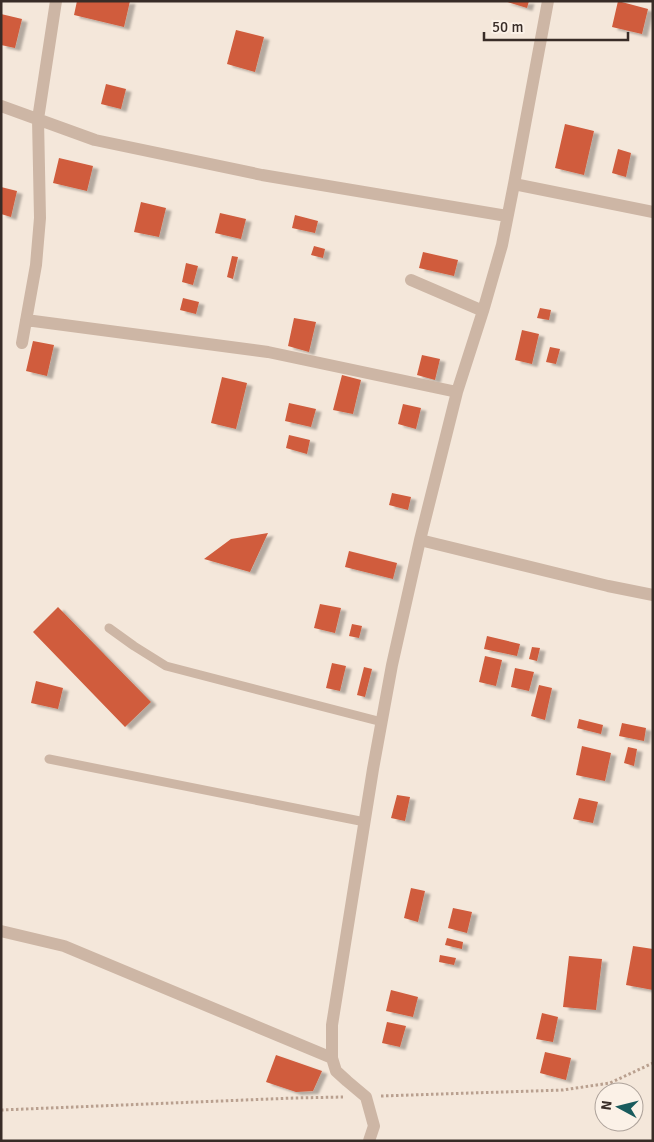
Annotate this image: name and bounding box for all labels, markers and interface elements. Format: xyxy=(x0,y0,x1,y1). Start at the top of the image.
scale bar xyxy=(484,10,628,42)
text: 50 m xyxy=(492,18,523,36)
north arrow xyxy=(594,1082,644,1132)
text: N xyxy=(598,1100,616,1111)

